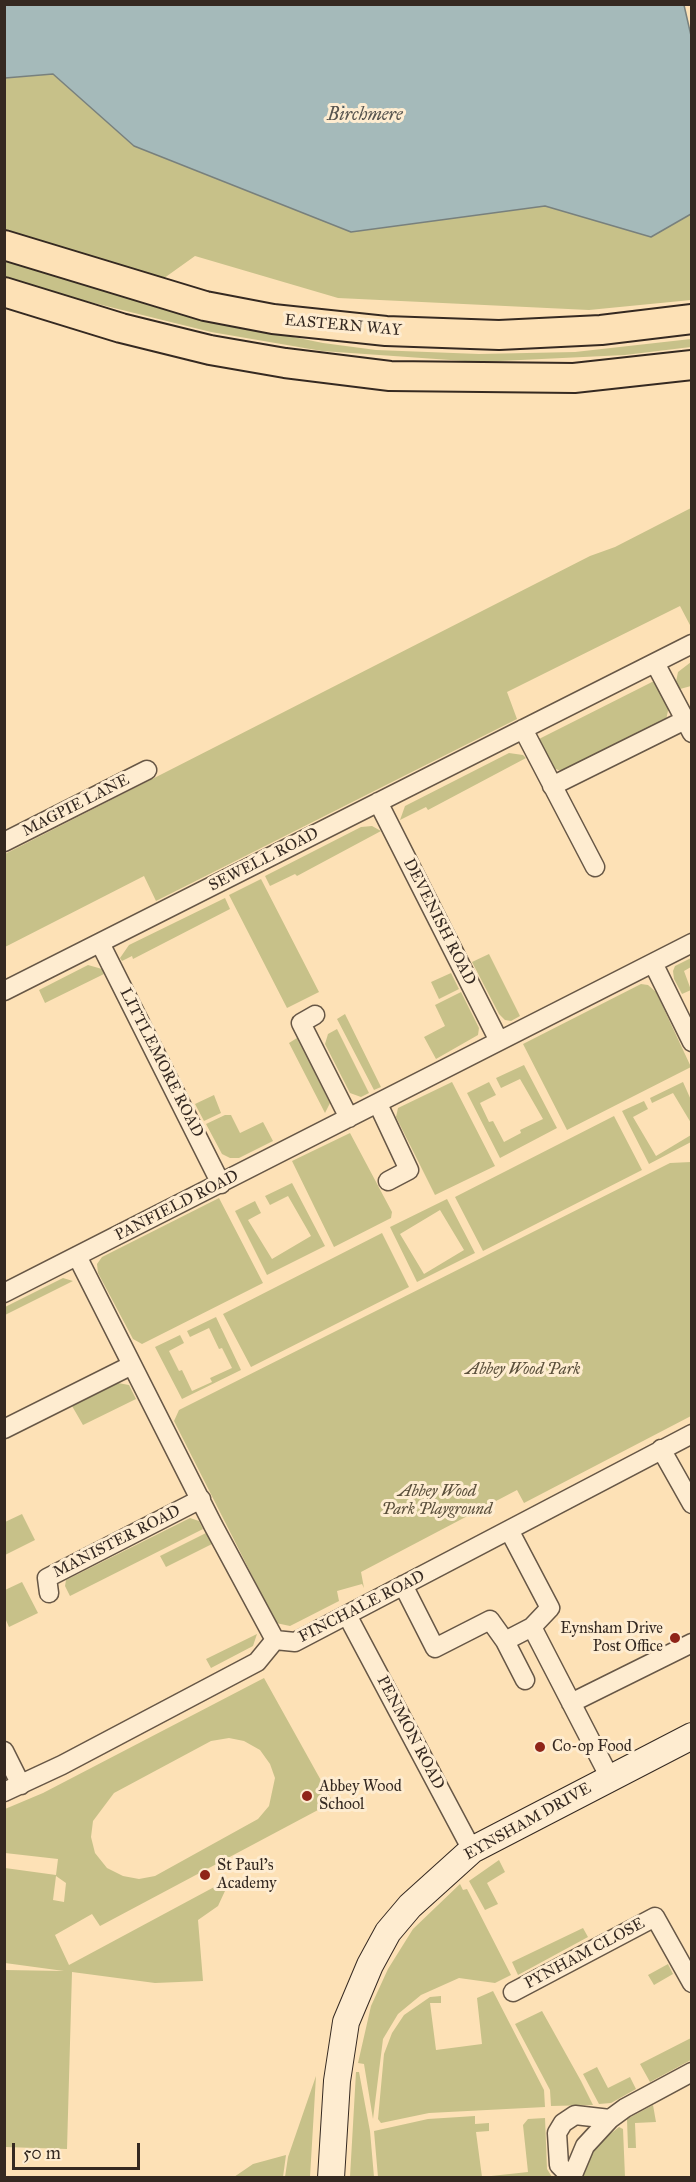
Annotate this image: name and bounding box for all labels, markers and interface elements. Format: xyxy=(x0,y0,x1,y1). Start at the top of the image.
water label: Birchmere xyxy=(327,105,403,127)
street label: EASTERN WAY xyxy=(284,311,402,341)
street label: MAGPIE LANE xyxy=(19,771,133,841)
street label: SEWELL ROAD xyxy=(206,824,322,896)
street label: DEVENISH ROAD xyxy=(399,855,479,989)
street label: LITTLEMORE ROAD xyxy=(115,985,207,1141)
street label: PANFIELD ROAD xyxy=(112,1167,242,1245)
park label: Abbey Wood Park xyxy=(466,1360,580,1380)
park label: Abbey Wood Park Playground xyxy=(382,1482,492,1520)
street label: MANISTER ROAD xyxy=(50,1502,184,1582)
street label: FINCHALE ROAD xyxy=(296,1567,428,1647)
place label: Eynsham Drive Post Office xyxy=(560,1619,663,1657)
marker: Eynsham Drive Post Office xyxy=(668,1631,682,1645)
street label: PENMON ROAD xyxy=(372,1673,448,1793)
place label: Co-op Food xyxy=(552,1737,632,1757)
marker: Co-op Food xyxy=(533,1740,547,1754)
place label: Abbey Wood School xyxy=(319,1777,402,1815)
street label: EYNSHAM DRIVE xyxy=(461,1779,595,1865)
marker: Abbey Wood School xyxy=(300,1789,314,1803)
place label: St Paul's Academy xyxy=(217,1856,277,1894)
marker: St Paul's Academy xyxy=(198,1868,212,1882)
street label: PYNHAM CLOSE xyxy=(522,1914,648,1994)
scale bar xyxy=(15,2131,142,2169)
text: 50 m xyxy=(23,2142,61,2164)

